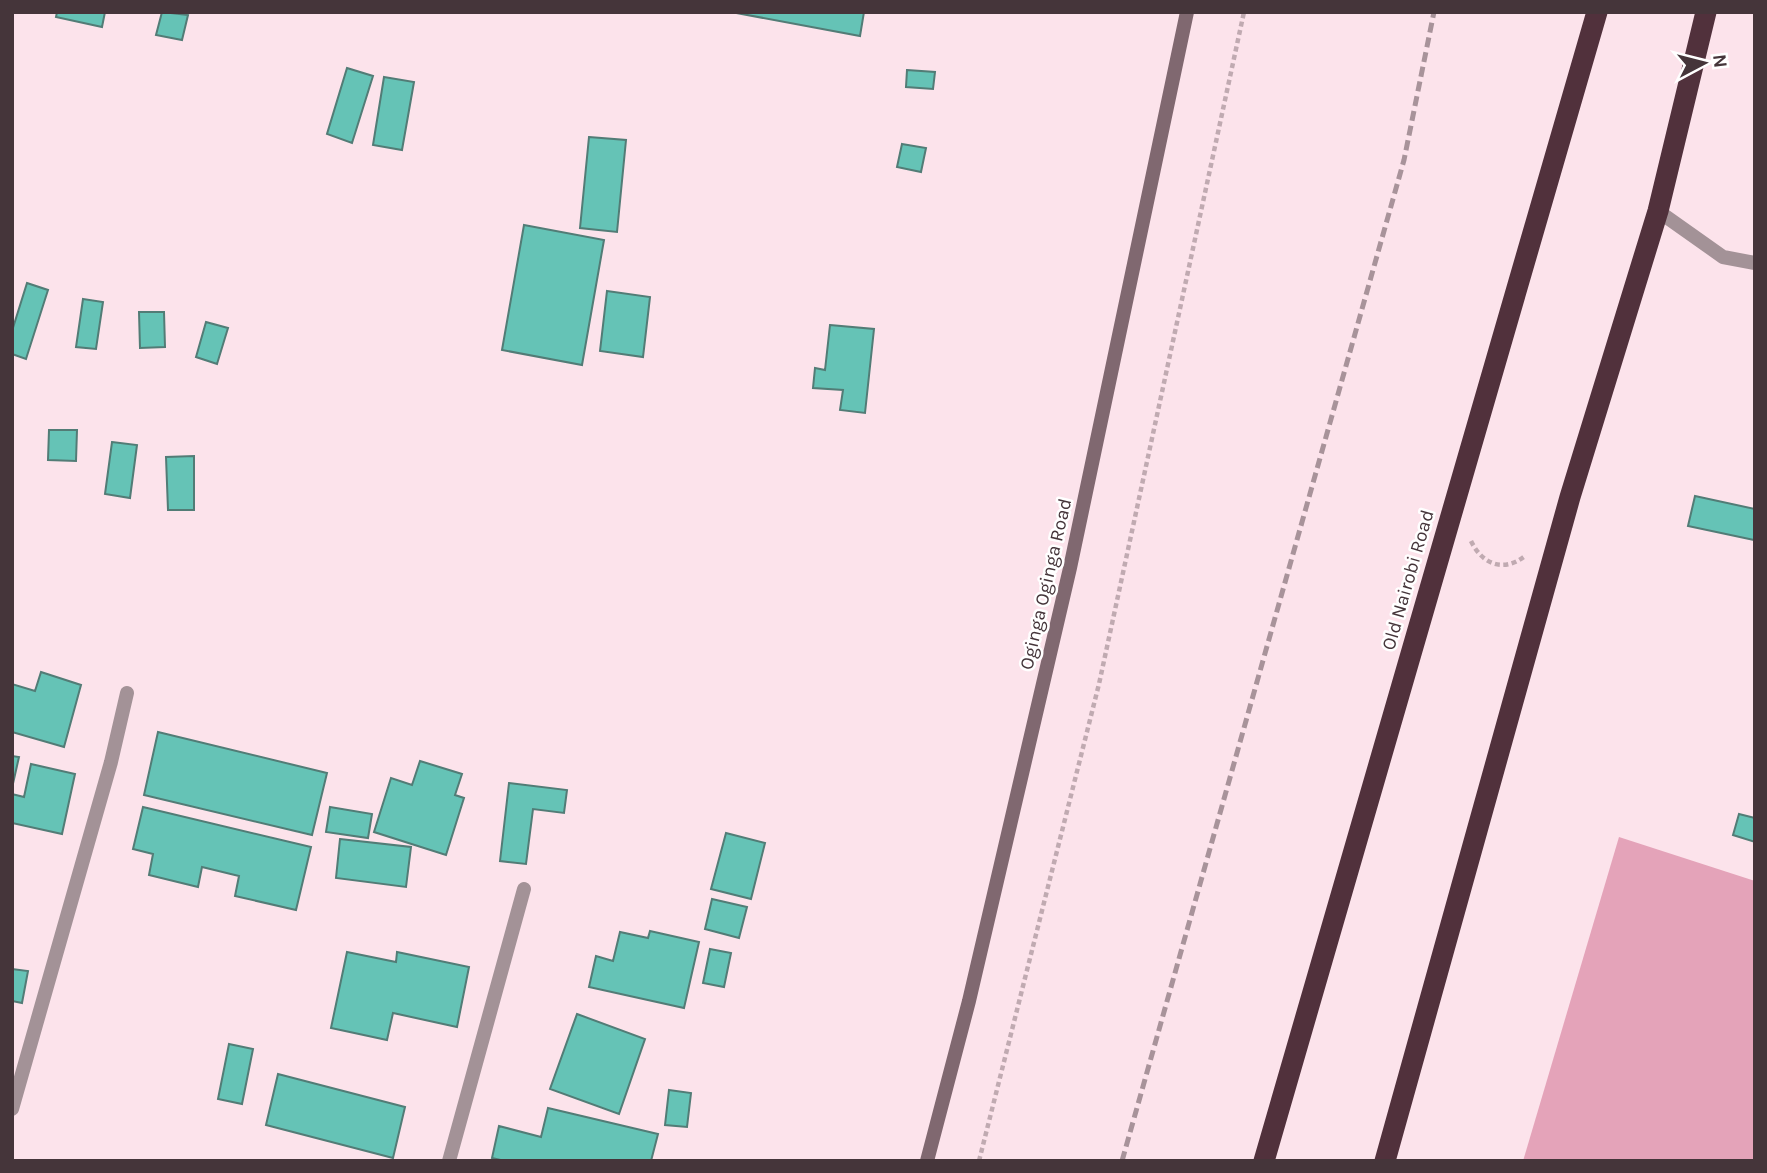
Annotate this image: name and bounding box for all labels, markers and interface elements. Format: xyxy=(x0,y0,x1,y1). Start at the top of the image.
north arrow xyxy=(1669,28,1739,98)
text: N xyxy=(1708,53,1732,69)
street label: Oginga Oginga Road xyxy=(1016,496,1076,672)
street label: Old Nairobi Road xyxy=(1377,507,1439,653)

